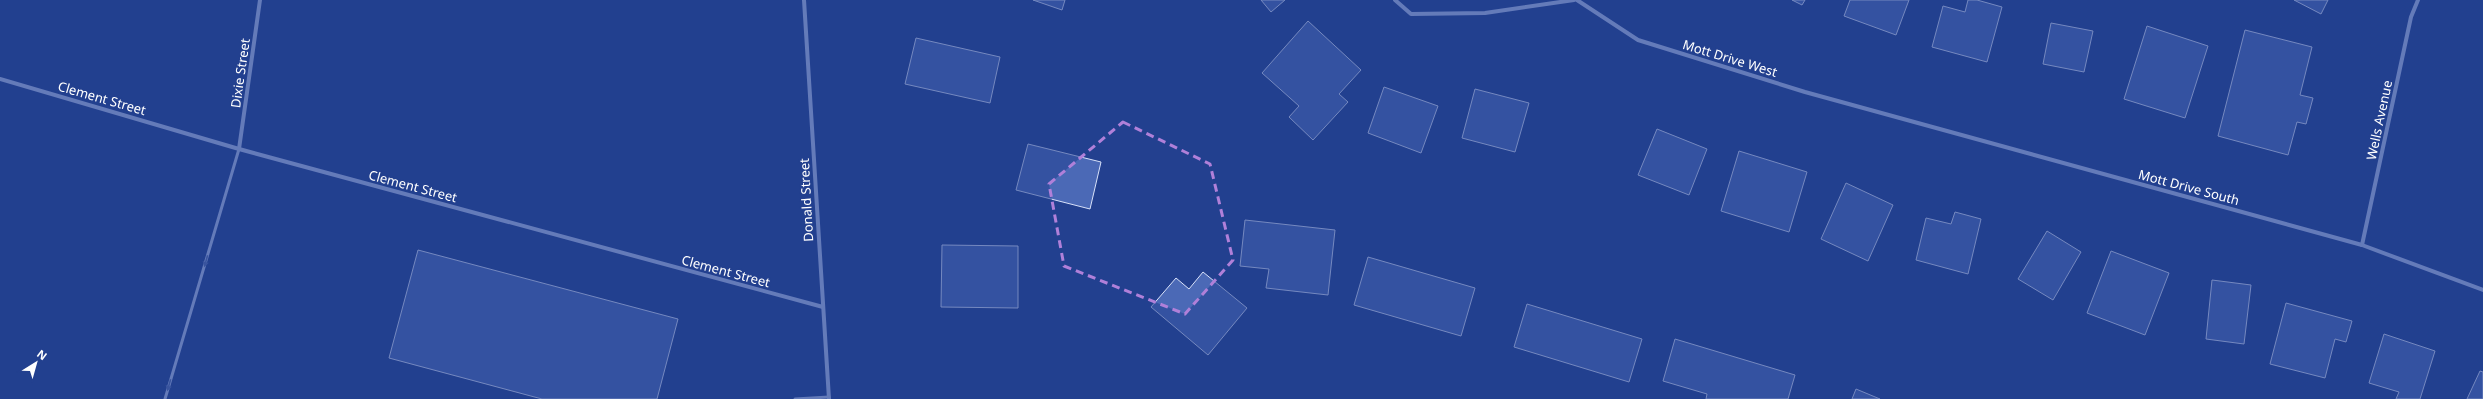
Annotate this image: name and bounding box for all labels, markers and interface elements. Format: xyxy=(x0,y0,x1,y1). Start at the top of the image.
street label: Mott Drive West xyxy=(1680,35,1780,81)
street label: Dixie Street xyxy=(226,37,254,109)
street label: Clement Street xyxy=(56,77,148,119)
street label: Wells Avenue xyxy=(2362,78,2396,162)
street label: Donald Street xyxy=(795,157,817,242)
street label: Mott Drive South xyxy=(2137,165,2241,209)
street label: Clement Street xyxy=(367,166,459,207)
street label: Clement Street xyxy=(680,251,772,292)
one-way arrow xyxy=(203,255,209,267)
north arrow xyxy=(16,343,56,383)
text: N xyxy=(34,346,50,363)
one-way arrow xyxy=(166,380,172,392)

